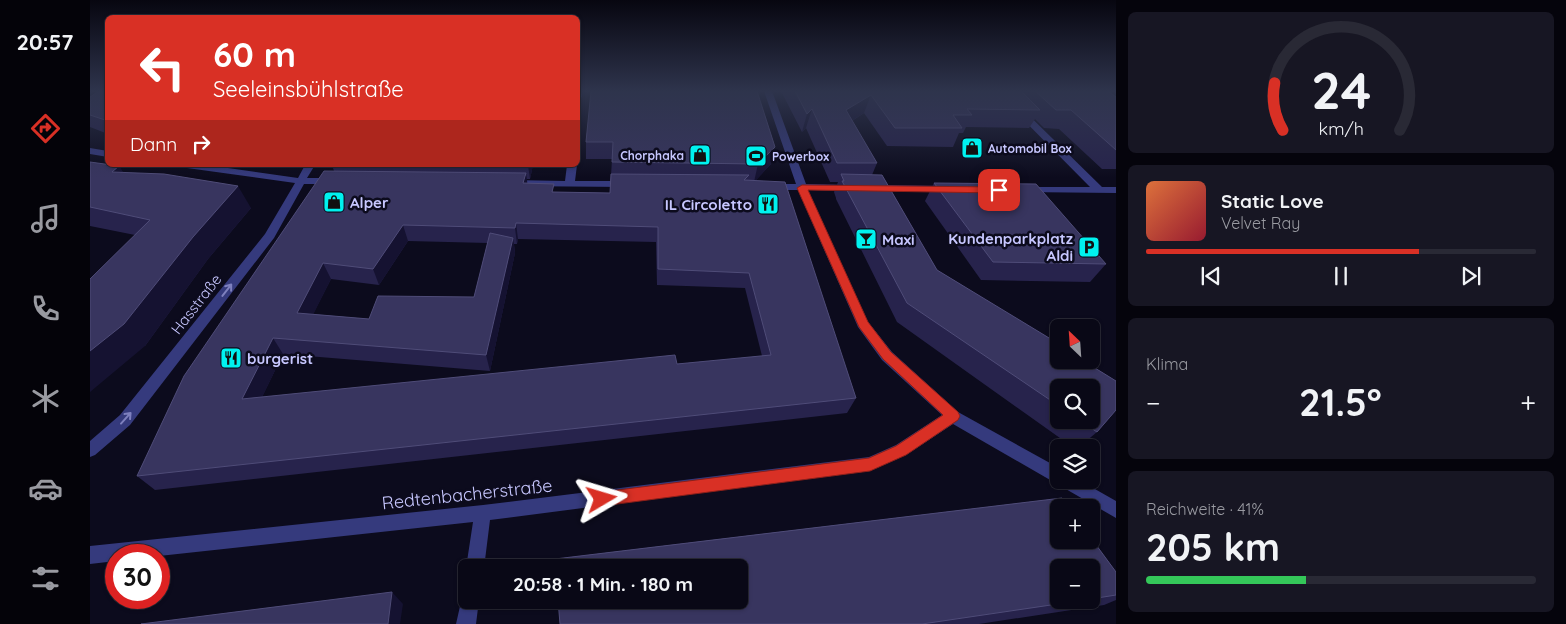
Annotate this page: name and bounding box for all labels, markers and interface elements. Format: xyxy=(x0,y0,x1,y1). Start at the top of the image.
text: 20:57 xyxy=(17,28,73,56)
text: 60 m xyxy=(213,32,296,76)
icon: left xyxy=(130,35,195,100)
text: 24 xyxy=(1311,57,1371,122)
text: Seeleinsbühlstraße xyxy=(213,75,404,103)
icon: directions xyxy=(28,111,63,146)
text: km/h xyxy=(1318,117,1364,139)
icon: right xyxy=(187,130,215,158)
text: Dann xyxy=(130,132,177,156)
shop icon: Automobil Box xyxy=(960,136,984,160)
place label: Automobil Box xyxy=(988,141,1072,156)
shop icon: Chorphaka xyxy=(688,143,712,167)
sports icon: Powerbox xyxy=(744,144,768,168)
place label: Chorphaka xyxy=(620,148,684,163)
place label: Powerbox xyxy=(772,149,829,164)
pin xyxy=(978,169,1020,211)
icon: arrive xyxy=(985,176,1013,204)
text: Static Love xyxy=(1221,189,1324,213)
shop icon: Alper xyxy=(322,190,346,214)
restaurant icon: IL Circoletto xyxy=(756,192,780,216)
place label: Alper xyxy=(350,193,389,212)
place label: IL Circoletto xyxy=(665,195,752,214)
icon: music xyxy=(28,201,63,236)
text: Velvet Ray xyxy=(1221,213,1300,233)
bar icon: Maxi xyxy=(854,227,878,251)
place label: Kundenparkplatz Aldi xyxy=(948,229,1073,265)
place label: Maxi xyxy=(882,230,915,249)
parking icon: Kundenparkplatz Aldi xyxy=(1077,235,1101,259)
icon: previous xyxy=(1197,262,1225,290)
icon: pause xyxy=(1327,262,1355,290)
icon: next xyxy=(1457,262,1485,290)
street label: Hasstraße xyxy=(167,270,225,338)
one-way arrow xyxy=(222,284,233,297)
icon: phone xyxy=(28,291,63,326)
north arrow xyxy=(1050,319,1100,369)
map controls xyxy=(1050,319,1100,609)
restaurant icon: burgerist xyxy=(219,346,243,370)
place label: burgerist xyxy=(247,349,313,368)
text: Klima xyxy=(1146,354,1188,374)
text: 21.5° xyxy=(1299,378,1382,426)
button: search xyxy=(1050,379,1100,429)
icon: climate xyxy=(28,381,63,416)
text: − xyxy=(1146,385,1161,420)
text: + xyxy=(1520,385,1536,420)
one-way arrow xyxy=(120,411,132,424)
button: layers xyxy=(1050,439,1100,489)
icon: car xyxy=(28,471,63,506)
position arrow xyxy=(575,472,627,524)
street label: Redtenbacherstraße xyxy=(381,474,553,514)
button: + xyxy=(1050,499,1100,549)
text: Reichweite · 41% xyxy=(1146,499,1264,519)
text: 205 km xyxy=(1146,523,1280,571)
speed limit sign: 30 xyxy=(105,544,170,609)
button: − xyxy=(1050,559,1100,609)
icon: filters xyxy=(28,561,63,596)
text: 20:58 · 1 Min. · 180 m xyxy=(513,572,693,596)

